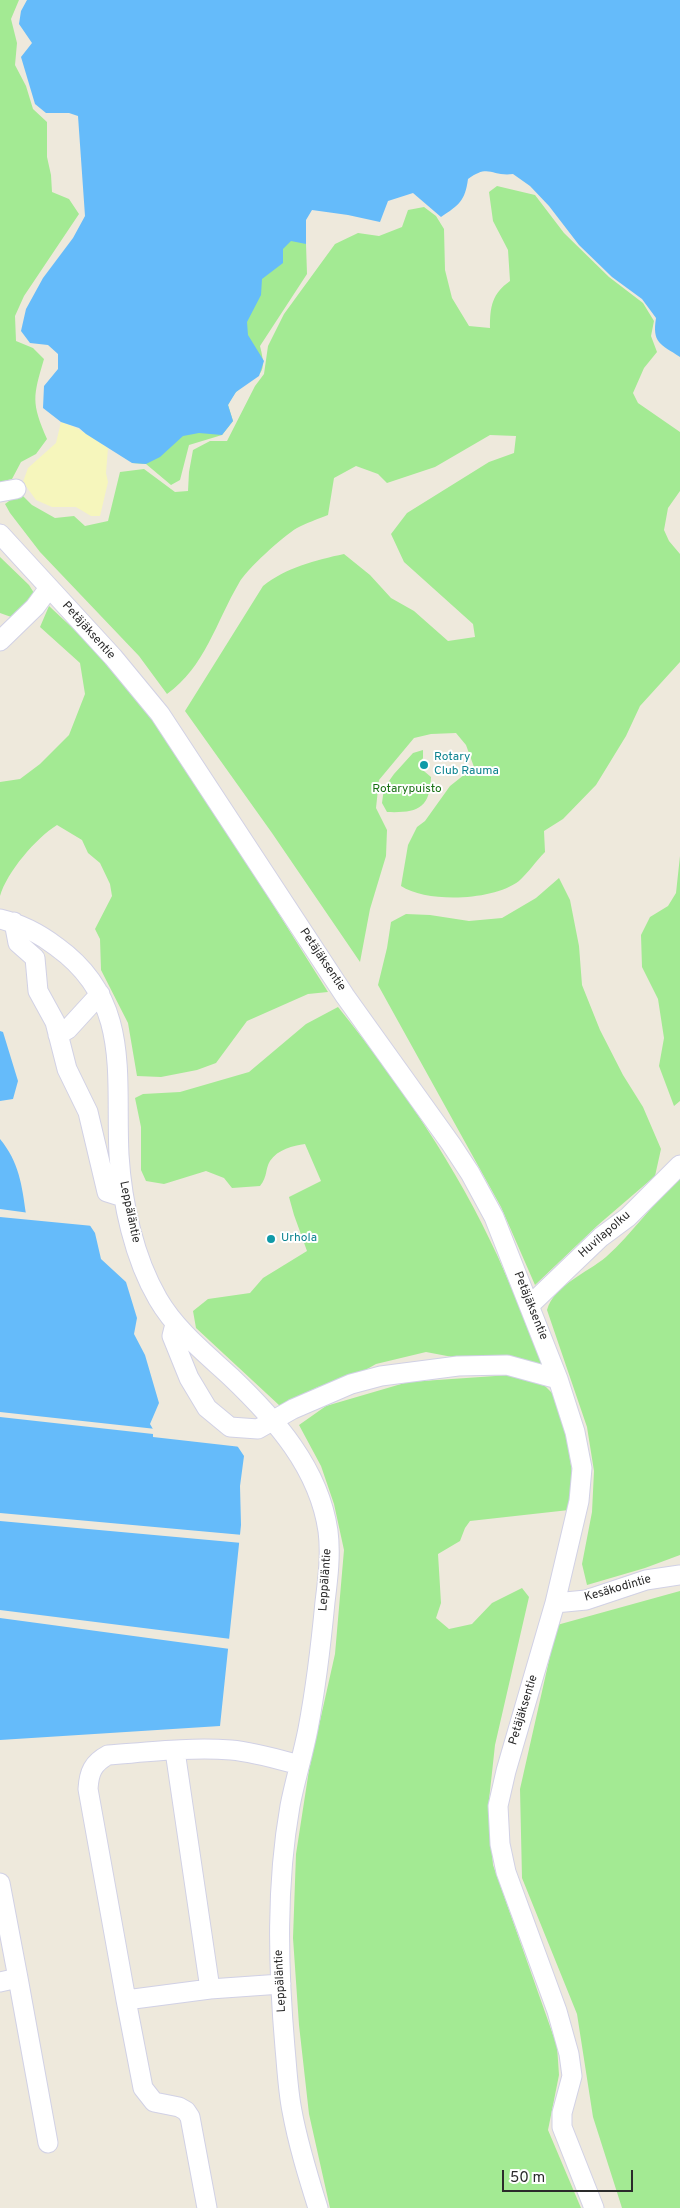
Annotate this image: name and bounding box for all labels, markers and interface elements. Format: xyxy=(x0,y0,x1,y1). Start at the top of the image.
street label: Petäjäksentie xyxy=(58,599,118,663)
place label: Rotary Club Rauma xyxy=(434,751,499,779)
marker: Rotary Club Rauma xyxy=(418,759,430,771)
park label: Rotarypuisto xyxy=(372,783,442,797)
street label: Petäjäksentie xyxy=(296,926,348,994)
street label: Leppäläntie xyxy=(115,1180,143,1244)
street label: Huvilapolku xyxy=(576,1209,634,1261)
place label: Urhola xyxy=(281,1232,317,1246)
marker: Urhola xyxy=(265,1233,277,1245)
street label: Petäjäksentie xyxy=(510,1270,550,1342)
street label: Leppäläntie xyxy=(317,1548,335,1612)
street label: Kesäkodintie xyxy=(583,1573,653,1605)
street label: Petäjäksentie xyxy=(506,1673,542,1747)
street label: Leppäläntie xyxy=(272,1949,290,2013)
scale bar xyxy=(505,2160,636,2192)
text: 50 m xyxy=(510,2169,545,2188)

